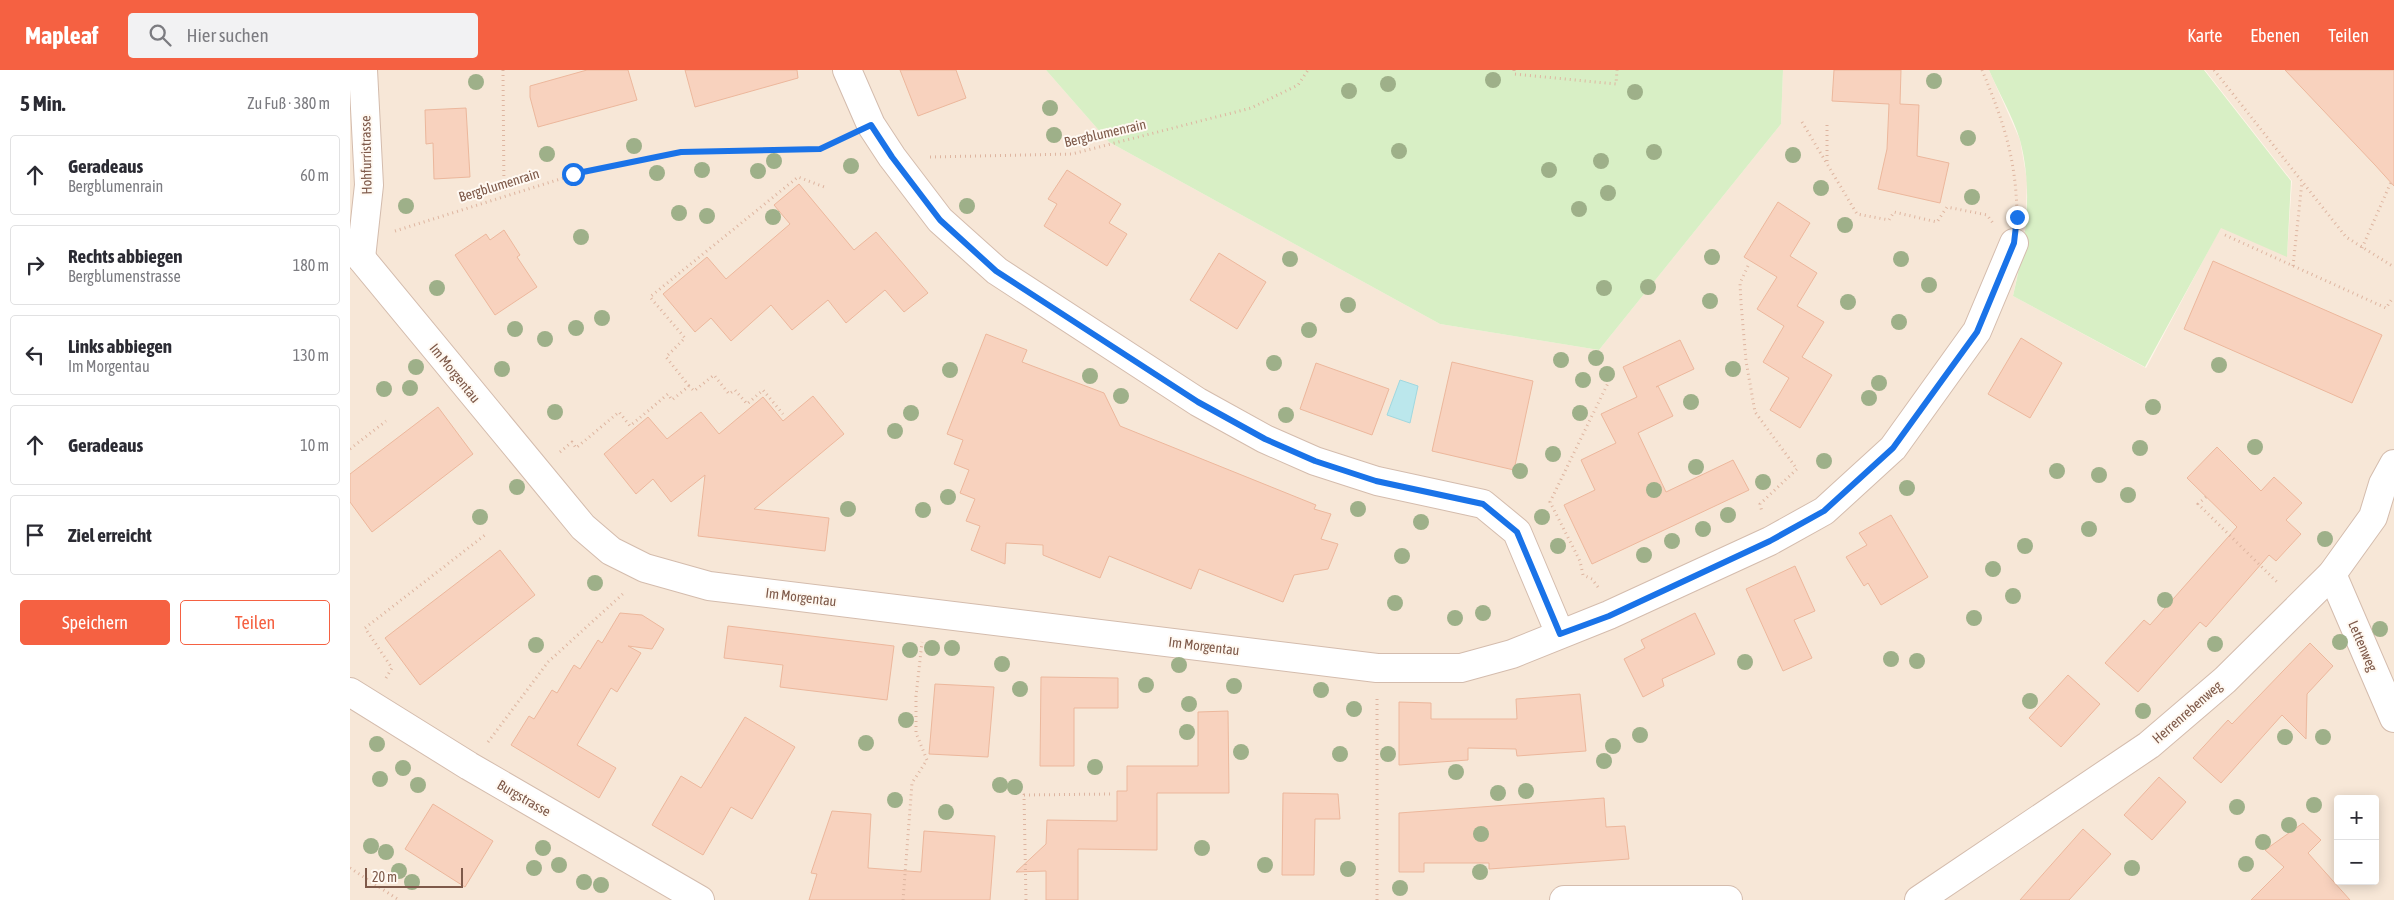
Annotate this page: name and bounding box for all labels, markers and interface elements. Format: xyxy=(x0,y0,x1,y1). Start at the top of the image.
search box xyxy=(128,13,478,58)
icon: search xyxy=(146,21,174,49)
text: Mapleaf xyxy=(25,22,98,49)
text: Hier suchen xyxy=(186,24,269,46)
text: Karte xyxy=(2187,25,2222,46)
text: Ebenen xyxy=(2250,25,2300,46)
text: Teilen xyxy=(2328,25,2369,46)
text: 5 Min. xyxy=(20,91,66,115)
text: Zu Fuß · 380 m xyxy=(247,94,330,112)
street label: Hohfurristrasse xyxy=(357,115,375,195)
street label: Bergblumenrain xyxy=(1063,116,1147,150)
text: Geradeaus xyxy=(68,155,143,177)
icon: ahead xyxy=(21,161,49,189)
route start xyxy=(562,163,585,186)
street label: Bergblumenrain xyxy=(457,165,541,205)
text: 60 m xyxy=(300,166,329,184)
text: Bergblumenrain xyxy=(68,177,163,195)
route end xyxy=(2006,206,2029,229)
text: Rechts abbiegen xyxy=(68,245,183,267)
icon: right xyxy=(21,251,49,279)
text: 180 m xyxy=(293,256,329,274)
text: Bergblumenstrasse xyxy=(68,267,181,285)
text: Links abbiegen xyxy=(68,335,172,357)
street label: Im Morgentau xyxy=(426,340,484,406)
icon: left xyxy=(21,341,49,369)
text: 130 m xyxy=(293,346,329,364)
text: Im Morgentau xyxy=(68,357,150,375)
icon: ahead xyxy=(21,431,49,459)
text: Geradeaus xyxy=(68,434,143,456)
text: 10 m xyxy=(300,436,329,454)
icon: arrive xyxy=(21,521,49,549)
text: Ziel erreicht xyxy=(68,524,152,546)
street label: Im Morgentau xyxy=(765,585,837,609)
button: Speichern xyxy=(20,600,170,645)
button: Teilen xyxy=(180,600,330,645)
street label: Lettenweg xyxy=(2345,618,2381,674)
street label: Im Morgentau xyxy=(1168,634,1240,658)
street label: Herrenrebenweg xyxy=(2149,678,2225,746)
street label: Burgstrasse xyxy=(495,776,553,820)
map controls xyxy=(2334,795,2379,885)
button: + xyxy=(2334,795,2379,840)
button: − xyxy=(2334,840,2379,885)
scale bar xyxy=(365,865,462,888)
text: 20 m xyxy=(372,869,397,885)

